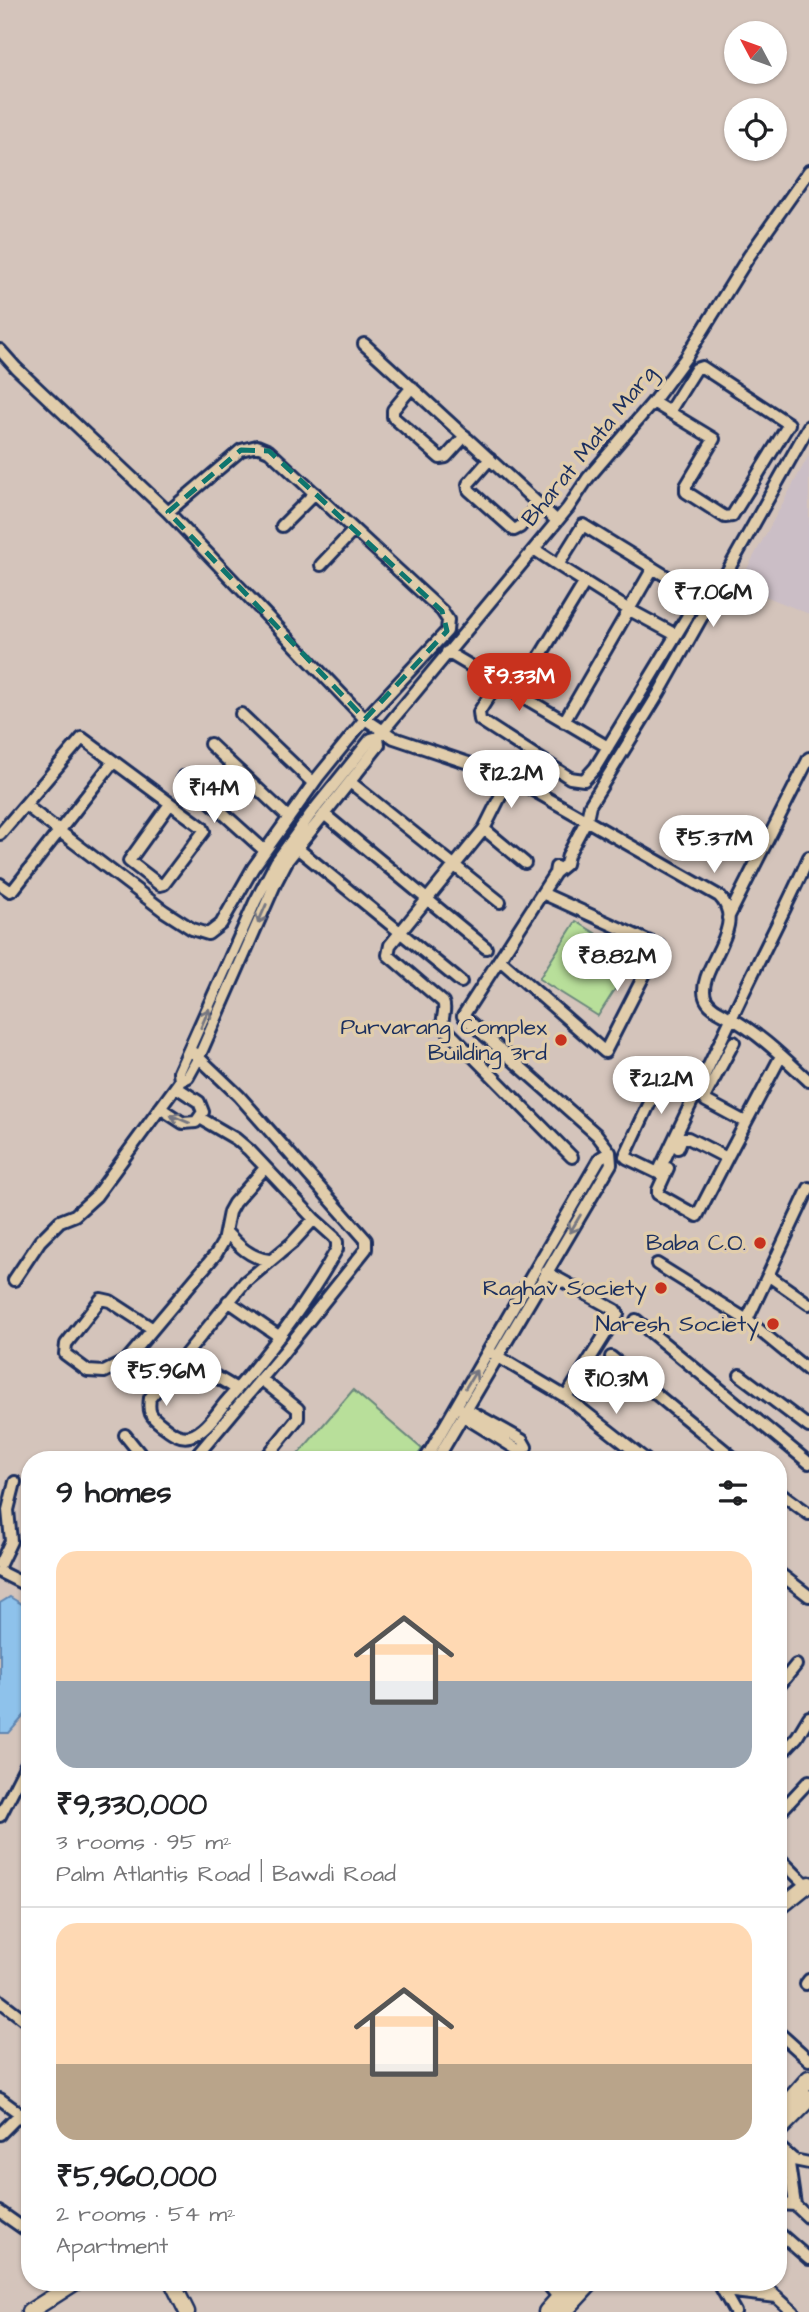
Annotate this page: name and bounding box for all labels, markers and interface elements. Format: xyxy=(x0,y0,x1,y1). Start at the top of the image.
north arrow xyxy=(724,21,788,84)
map controls xyxy=(724,21,787,161)
button: locate xyxy=(724,98,787,161)
street label: Bharat Mata Marg xyxy=(514,359,665,534)
pin: ₹7.06M xyxy=(656,570,770,629)
text: ₹7.06M xyxy=(674,576,752,608)
pin: ₹9.33M xyxy=(462,654,576,713)
text: ₹9.33M xyxy=(483,660,555,692)
pin: ₹12.2M xyxy=(454,750,568,810)
text: ₹12.2M xyxy=(479,757,543,789)
pin: ₹14M xyxy=(173,766,255,825)
text: ₹14M xyxy=(189,772,239,804)
pin: ₹5.37M xyxy=(657,816,771,875)
text: ₹5.37M xyxy=(675,822,753,854)
one-way arrow xyxy=(255,903,268,925)
pin: ₹8.82M xyxy=(560,934,674,993)
text: ₹8.82M xyxy=(578,940,656,972)
one-way arrow xyxy=(199,1008,212,1030)
place label: Purvarang Complex Building 3rd xyxy=(341,1011,547,1070)
marker: Purvarang Complex Building 3rd xyxy=(553,1032,569,1048)
pin: ₹21.2M xyxy=(604,1056,718,1116)
text: ₹21.2M xyxy=(629,1063,693,1095)
one-way arrow xyxy=(170,1112,191,1125)
one-way arrow xyxy=(567,1214,582,1233)
place label: Baba C.O. xyxy=(646,1227,746,1259)
marker: Baba C.O. xyxy=(752,1235,768,1251)
place label: Raghav Society xyxy=(483,1272,647,1305)
marker: Raghav Society xyxy=(653,1280,669,1296)
place label: Naresh Society xyxy=(595,1308,759,1341)
marker: Naresh Society xyxy=(765,1316,781,1332)
pin: ₹5.96M xyxy=(109,1348,223,1408)
text: ₹5.96M xyxy=(126,1355,206,1387)
pin: ₹10.3M xyxy=(559,1356,673,1416)
text: ₹10.3M xyxy=(584,1363,648,1395)
one-way arrow xyxy=(464,1370,478,1390)
text: 9 homes xyxy=(56,1472,171,1514)
icon: filters xyxy=(714,1474,752,1512)
icon: home xyxy=(341,1597,467,1723)
text: ₹9,330,000 xyxy=(56,1784,207,1826)
text: 3 rooms · 95 m² xyxy=(56,1826,232,1858)
text: Palm Atlantis Road | Bawdi Road xyxy=(56,1858,396,1890)
icon: home xyxy=(341,1969,467,2095)
text: ₹5,960,000 xyxy=(56,2156,217,2198)
text: 2 rooms · 54 m² xyxy=(56,2198,236,2230)
text: Apartment xyxy=(56,2230,168,2262)

